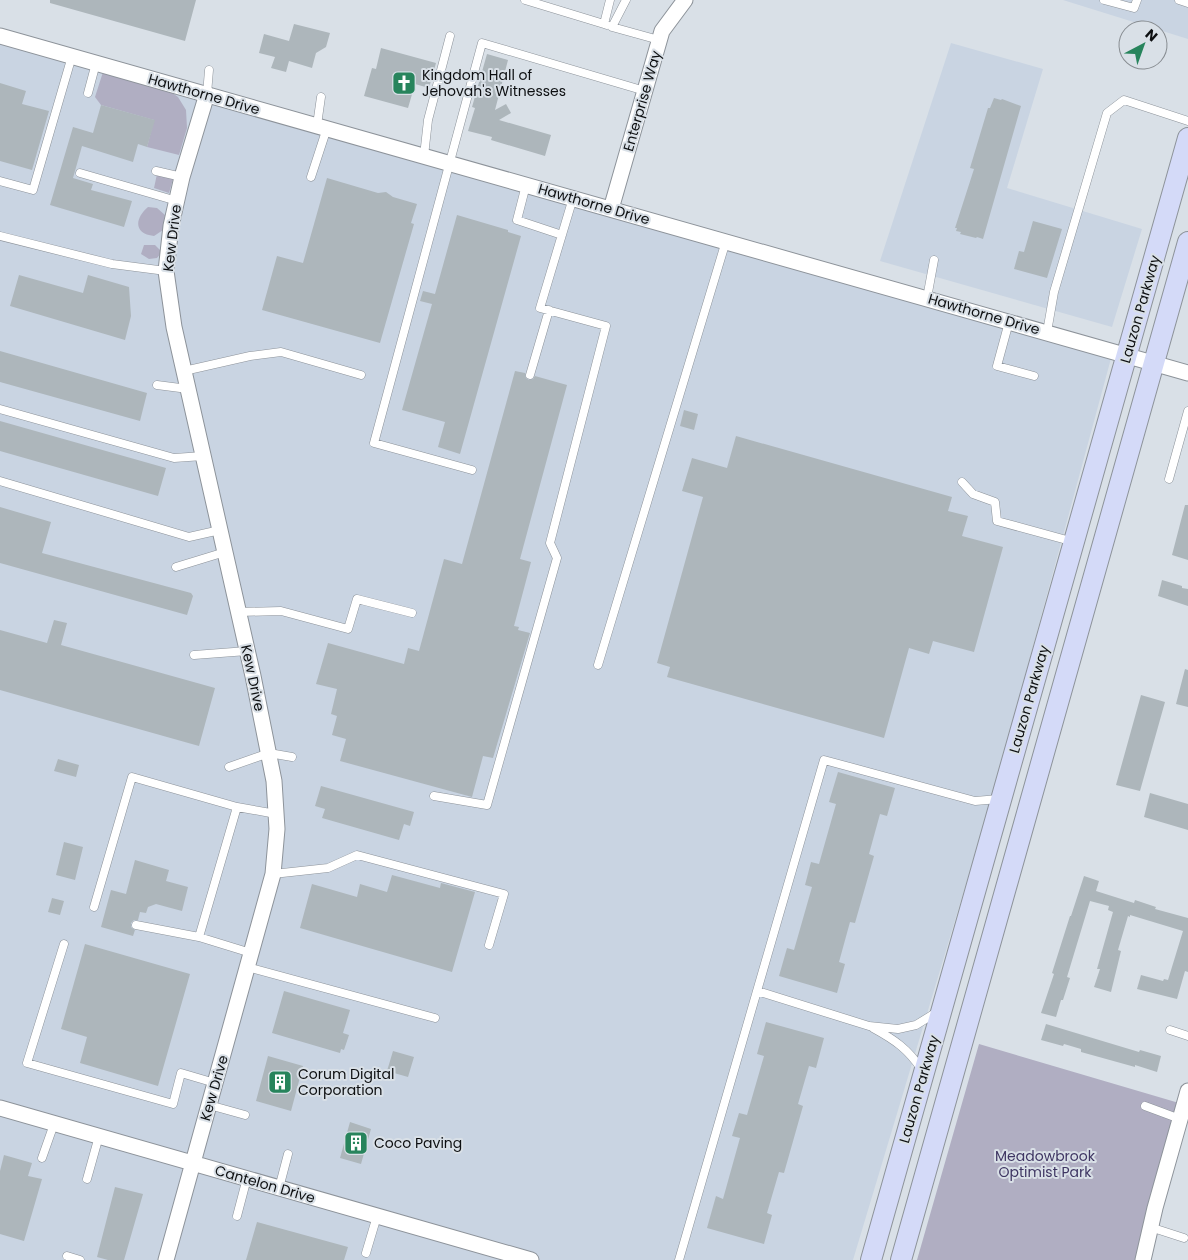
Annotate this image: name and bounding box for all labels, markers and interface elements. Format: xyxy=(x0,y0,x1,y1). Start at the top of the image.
north arrow xyxy=(1118,20,1168,70)
text: N xyxy=(1141,24,1162,46)
street label: Enterprise Way xyxy=(618,48,666,154)
place label: Kingdom Hall of Jehovah's Witnesses xyxy=(422,65,566,101)
street label: Hawthorne Drive xyxy=(146,68,262,120)
church icon: Kingdom Hall of Jehovah's Witnesses xyxy=(391,70,417,96)
street label: Hawthorne Drive xyxy=(536,178,652,230)
street label: Kew Drive xyxy=(158,203,186,273)
street label: Lauzon Parkway xyxy=(1115,253,1165,365)
street label: Hawthorne Drive xyxy=(926,288,1042,340)
street label: Kew Drive xyxy=(236,643,270,713)
street label: Lauzon Parkway xyxy=(1004,643,1054,755)
street label: Lauzon Parkway xyxy=(894,1033,944,1145)
street label: Kew Drive xyxy=(195,1053,233,1123)
place label: Corum Digital Corporation xyxy=(298,1064,394,1100)
building icon: Corum Digital Corporation xyxy=(267,1069,293,1095)
building icon: Coco Paving xyxy=(343,1130,369,1156)
place label: Coco Paving xyxy=(374,1133,462,1153)
park label: Meadowbrook Optimist Park xyxy=(995,1146,1096,1182)
street label: Cantelon Drive xyxy=(213,1160,318,1208)

